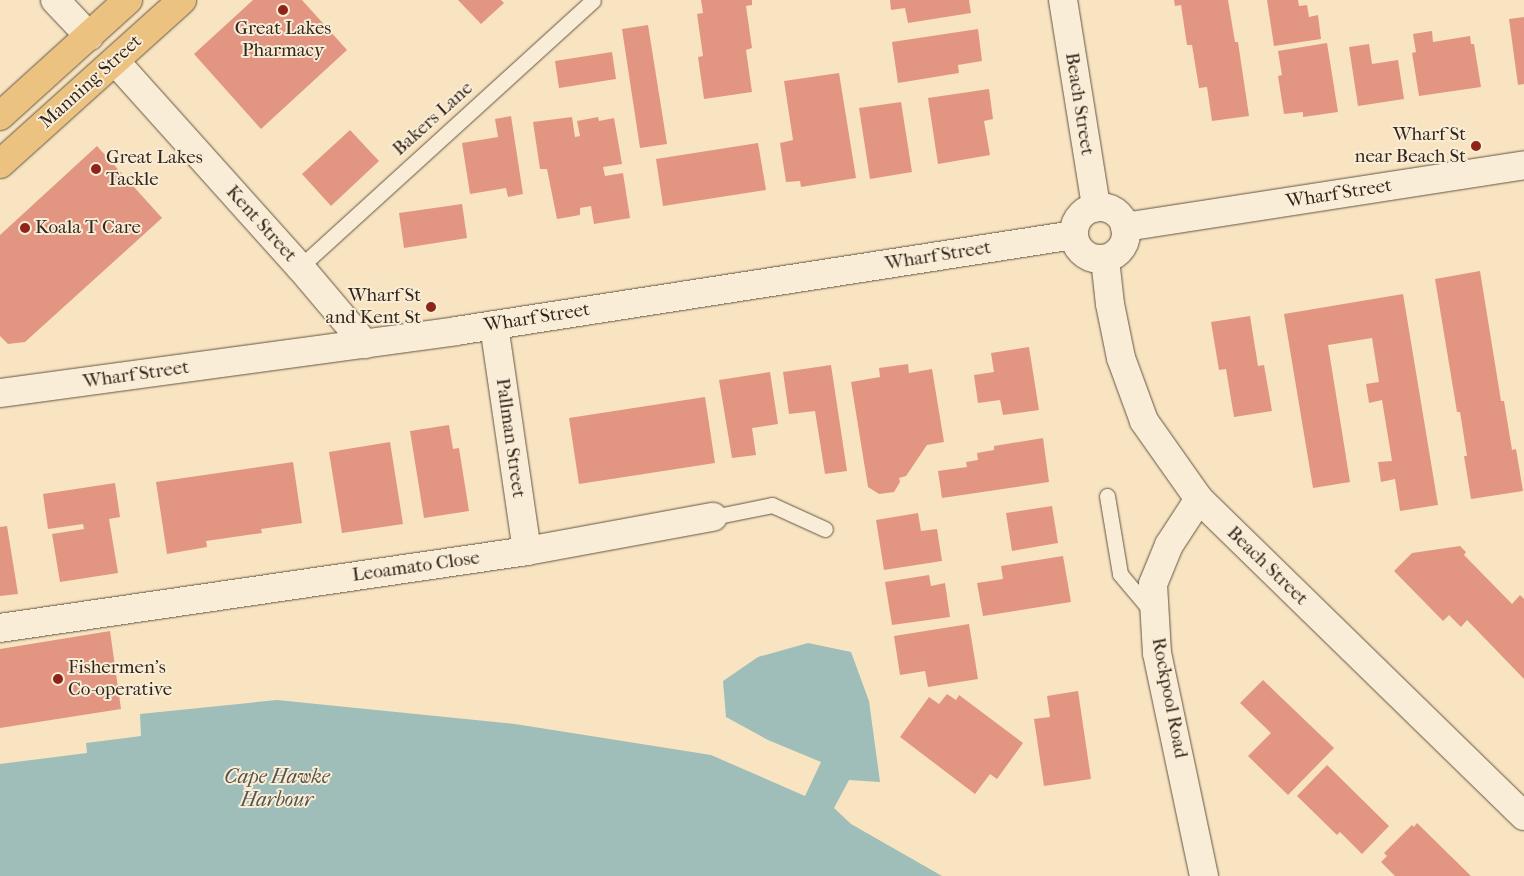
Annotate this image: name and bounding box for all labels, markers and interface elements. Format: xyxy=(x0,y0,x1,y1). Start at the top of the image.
marker: Great Lakes Pharmacy xyxy=(277,4,289,16)
place label: Great Lakes Pharmacy xyxy=(235,18,331,62)
street label: Manning Street xyxy=(35,30,147,134)
street label: Beach Street xyxy=(1060,51,1098,157)
street label: Bakers Lane xyxy=(388,77,478,161)
place label: Wharf St near Beach St xyxy=(1355,124,1466,168)
marker: Wharf St near Beach St xyxy=(1470,140,1482,152)
place label: Great Lakes Tackle xyxy=(106,147,203,191)
marker: Great Lakes Tackle xyxy=(90,163,102,175)
street label: Wharf Street xyxy=(1285,174,1393,214)
street label: Kent Street xyxy=(221,181,301,267)
place label: Koala T Care xyxy=(35,217,141,239)
marker: Koala T Care xyxy=(19,222,31,234)
street label: Wharf Street xyxy=(884,236,992,276)
place label: Wharf St and Kent St xyxy=(326,285,421,329)
street label: Wharf Street xyxy=(483,298,591,338)
marker: Wharf St and Kent St xyxy=(425,301,437,313)
street label: Wharf Street xyxy=(82,356,190,394)
street label: Pallman Street xyxy=(490,377,530,499)
street label: Beach Street xyxy=(1222,522,1312,610)
street label: Leoamato Close xyxy=(351,547,481,587)
street label: Rockpool Road xyxy=(1146,636,1192,760)
place label: Fishermen's Co-operative xyxy=(68,657,172,701)
marker: Fishermen's Co-operative xyxy=(52,673,64,685)
water label: Cape Hawke Harbour xyxy=(224,765,330,812)

